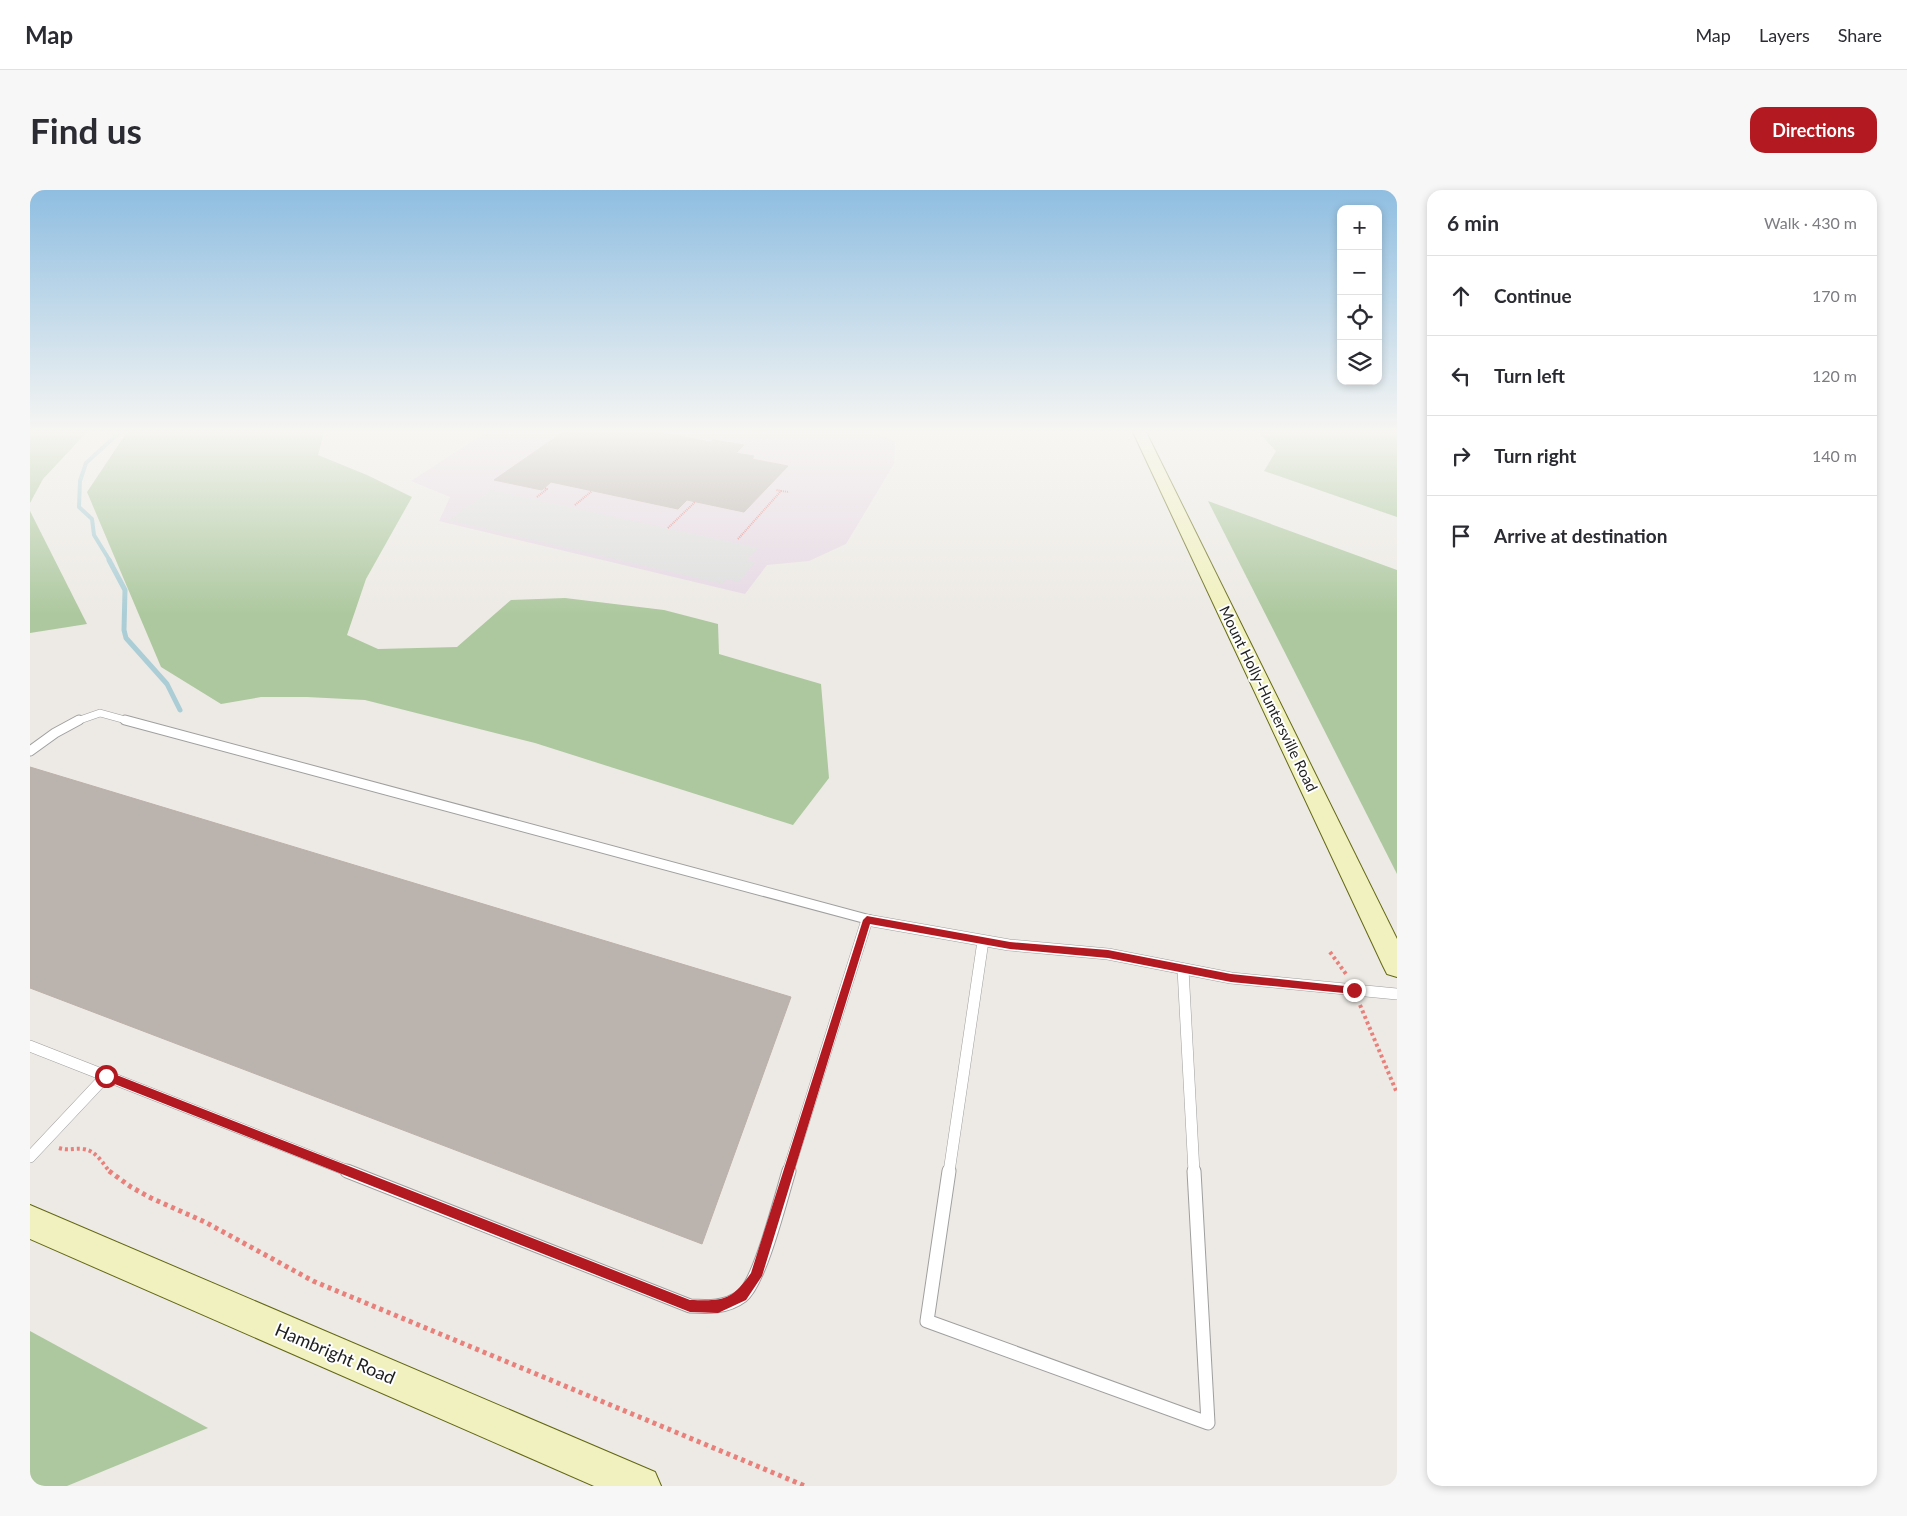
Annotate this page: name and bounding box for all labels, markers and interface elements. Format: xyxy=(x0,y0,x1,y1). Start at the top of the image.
text: Map xyxy=(25,20,73,49)
text: Map xyxy=(1695,24,1731,46)
text: Layers xyxy=(1759,24,1810,46)
text: Share xyxy=(1838,24,1882,46)
button: Directions xyxy=(1750,107,1877,153)
text: Find us xyxy=(30,109,142,151)
map controls xyxy=(1337,205,1382,385)
button: + xyxy=(1337,205,1382,250)
text: 6 min xyxy=(1447,210,1499,235)
text: Walk · 430 m xyxy=(1764,213,1857,232)
button: − xyxy=(1337,250,1382,295)
icon: ahead xyxy=(1447,282,1475,310)
text: Continue xyxy=(1494,284,1572,307)
text: 170 m xyxy=(1812,286,1857,305)
button: locate xyxy=(1337,295,1382,340)
button: layers xyxy=(1337,340,1382,385)
icon: left xyxy=(1447,362,1475,390)
text: Turn left xyxy=(1494,364,1565,387)
text: 120 m xyxy=(1812,366,1857,385)
icon: right xyxy=(1447,442,1475,470)
text: Turn right xyxy=(1494,444,1576,467)
text: 140 m xyxy=(1812,446,1857,465)
icon: arrive xyxy=(1447,522,1475,550)
text: Arrive at destination xyxy=(1494,524,1667,547)
street label: Mount Holly-Huntersville Road xyxy=(1216,603,1322,794)
route end xyxy=(1343,979,1366,1002)
route start xyxy=(95,1065,118,1088)
street label: Hambright Road xyxy=(272,1318,399,1388)

